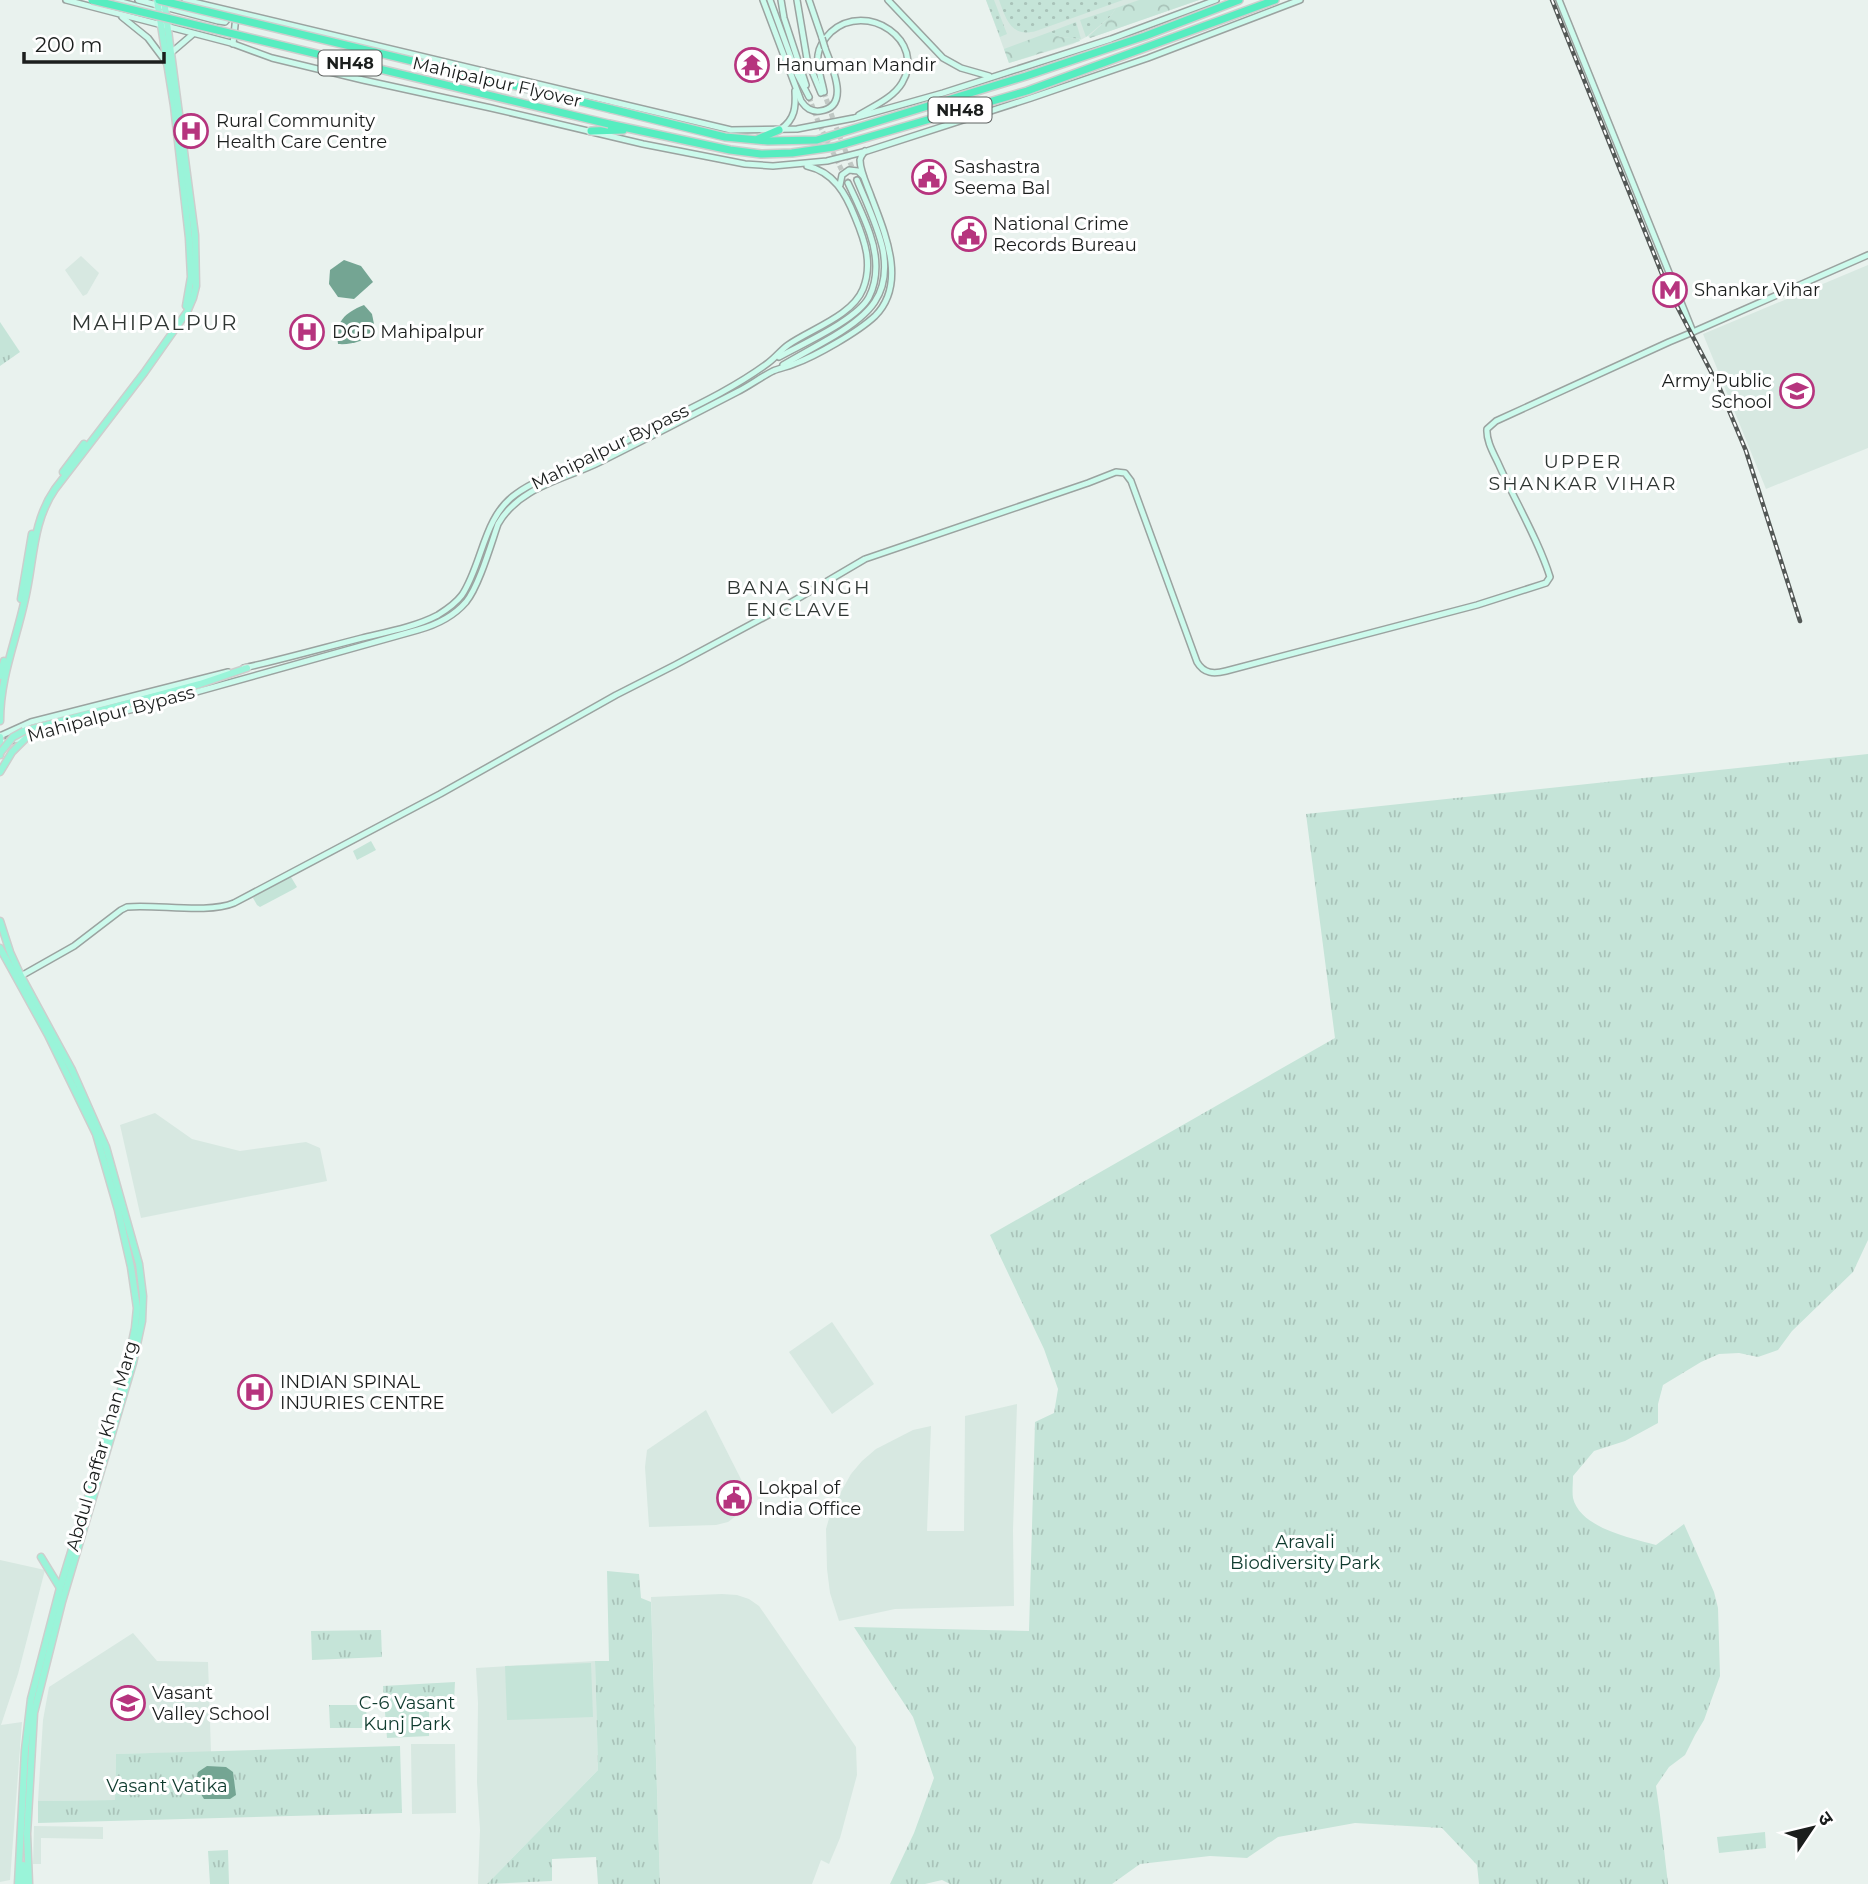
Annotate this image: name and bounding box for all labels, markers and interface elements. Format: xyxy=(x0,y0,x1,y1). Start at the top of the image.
scale bar xyxy=(24,21,164,65)
text: 200 m xyxy=(35,32,102,57)
temple icon: Hanuman Mandir xyxy=(733,46,771,84)
road number: NH48 xyxy=(318,50,382,76)
street label: Mahipalpur Flyover xyxy=(410,52,584,112)
place label: Hanuman Mandir xyxy=(776,54,936,76)
road number: NH48 xyxy=(928,97,992,122)
place label: Rural Community Health Care Centre xyxy=(216,110,387,153)
hospital icon: Rural Community Health Care Centre xyxy=(172,112,210,150)
place label: Sashastra Seema Bal xyxy=(954,156,1050,199)
public building icon: Sashastra Seema Bal xyxy=(910,158,948,196)
place label: National Crime Records Bureau xyxy=(993,213,1137,256)
public building icon: National Crime Records Bureau xyxy=(950,215,988,253)
metro station icon: Shankar Vihar xyxy=(1651,271,1689,309)
place label: Shankar Vihar xyxy=(1694,279,1820,301)
district label: MAHIPALPUR xyxy=(72,310,238,335)
hospital icon: DGD Mahipalpur xyxy=(288,313,326,351)
place label: DGD Mahipalpur xyxy=(332,321,484,343)
place label: Army Public School xyxy=(1662,370,1772,413)
school or university icon: Army Public School xyxy=(1778,372,1816,410)
street label: Mahipalpur Bypass xyxy=(528,399,692,495)
district label: UPPER SHANKAR VIHAR xyxy=(1488,450,1678,495)
district label: BANA SINGH ENCLAVE xyxy=(727,576,871,621)
street label: Mahipalpur Bypass xyxy=(25,681,197,747)
street label: Abdul Gaffar Khan Marg xyxy=(61,1338,143,1554)
place label: INDIAN SPINAL INJURIES CENTRE xyxy=(280,1371,444,1414)
hospital icon: INDIAN SPINAL INJURIES CENTRE xyxy=(236,1373,274,1411)
place label: Lokpal of India Office xyxy=(758,1477,861,1520)
public building icon: Lokpal of India Office xyxy=(715,1479,753,1517)
park label: Aravali Biodiversity Park xyxy=(1230,1531,1380,1574)
place label: Vasant Valley School xyxy=(152,1682,270,1725)
school or university icon: Vasant Valley School xyxy=(109,1684,147,1722)
park label: C-6 Vasant Kunj Park xyxy=(359,1692,455,1735)
park label: Vasant Vatika xyxy=(106,1775,228,1797)
north arrow xyxy=(1777,1793,1847,1863)
text: उ xyxy=(1813,1807,1839,1830)

